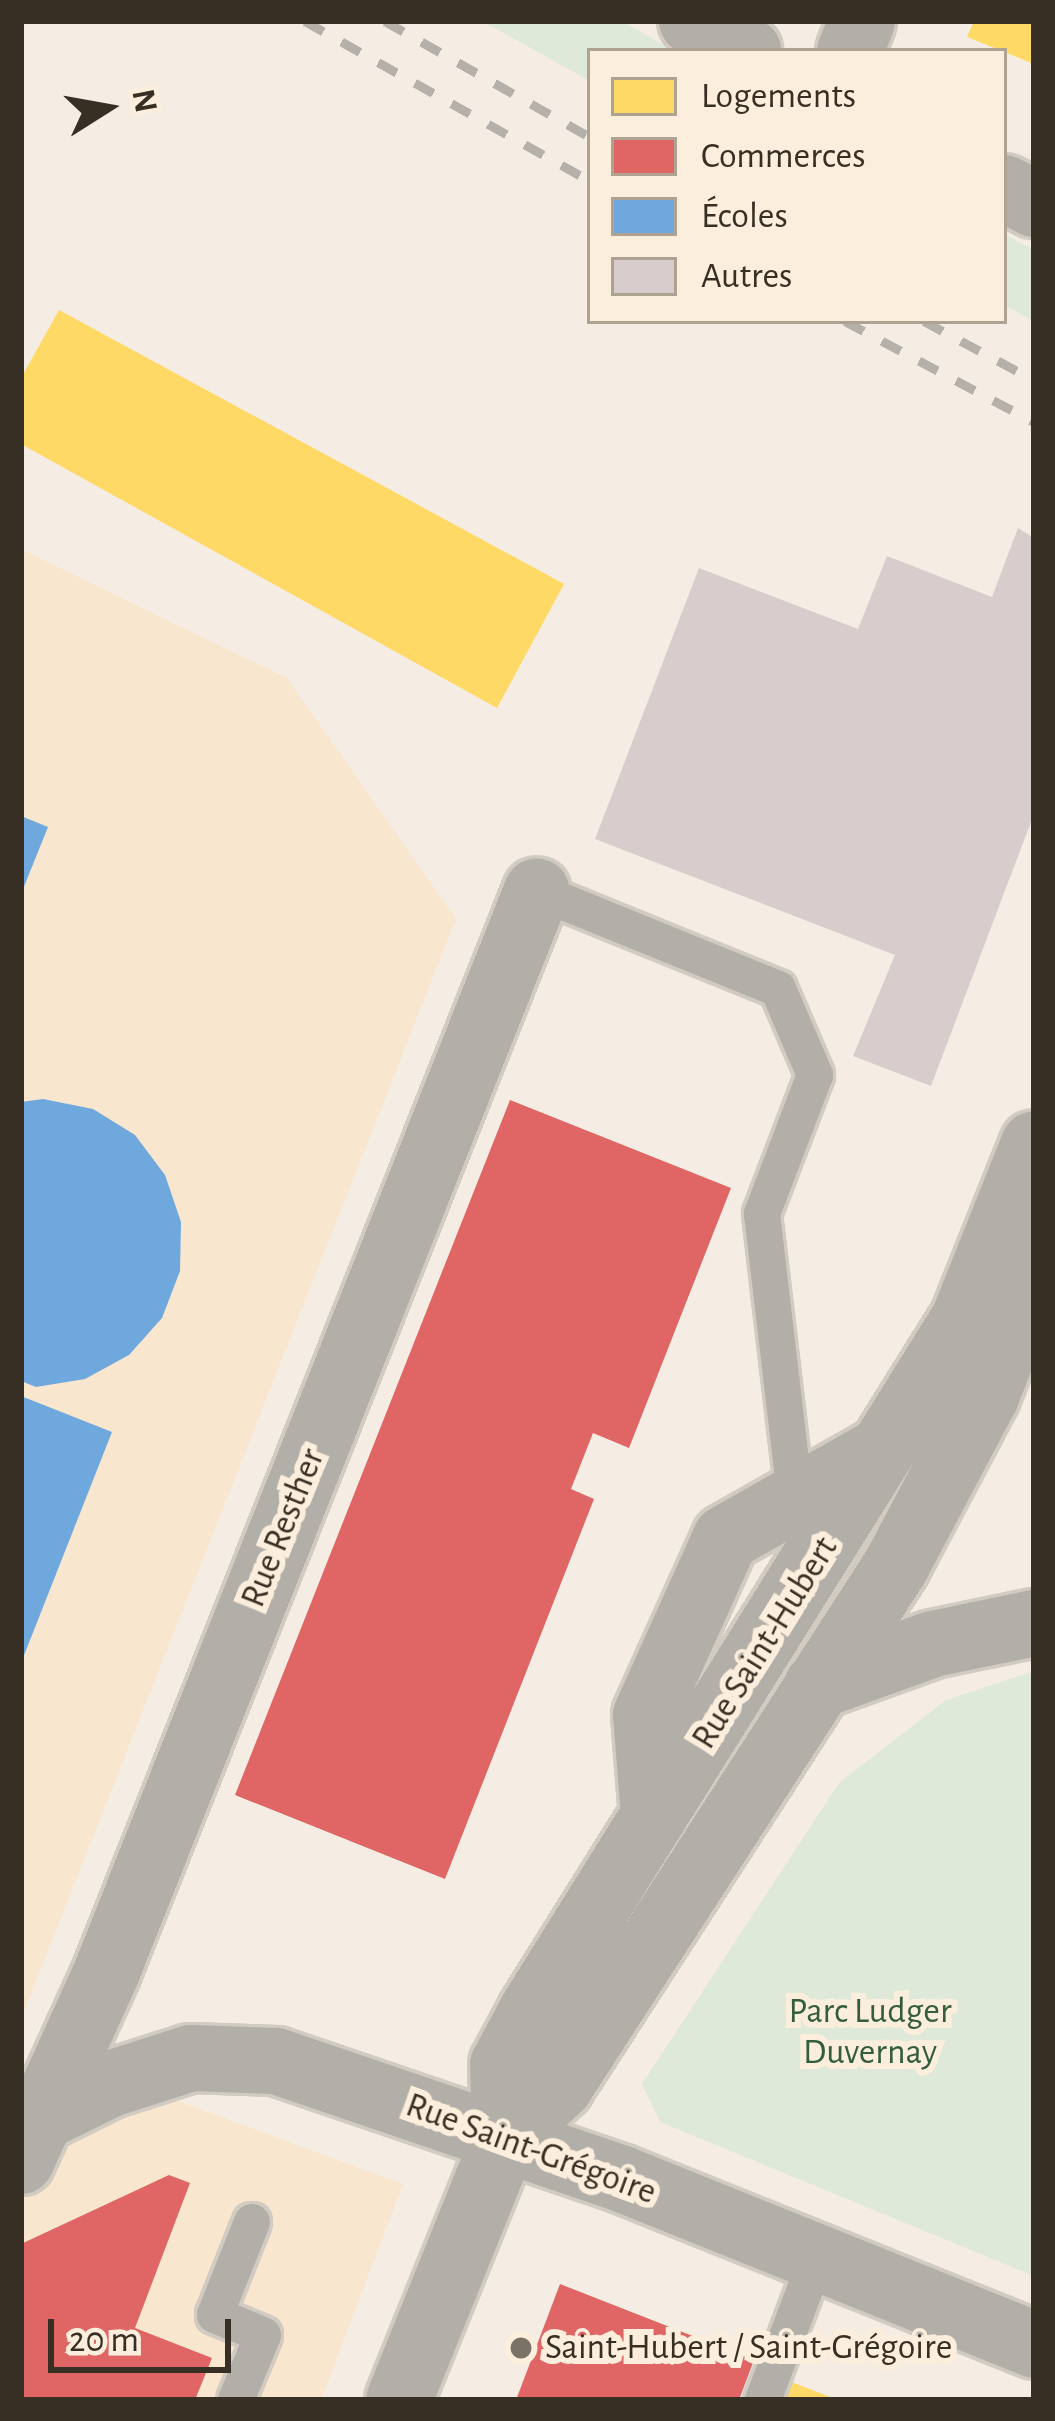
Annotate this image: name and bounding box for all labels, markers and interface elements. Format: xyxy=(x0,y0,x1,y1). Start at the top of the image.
north arrow xyxy=(48,48,168,168)
legend xyxy=(587,48,1007,324)
text: Logements xyxy=(701,78,856,114)
text: N xyxy=(125,87,162,115)
text: Commerces xyxy=(701,138,866,174)
text: Écoles xyxy=(701,198,788,234)
text: Autres xyxy=(701,258,792,294)
street label: Rue Resther xyxy=(232,1442,334,1614)
street label: Rue Saint-Hubert xyxy=(683,1529,847,1757)
park label: Parc Ludger Duvernay xyxy=(788,1989,952,2074)
street label: Rue Saint-Grégoire xyxy=(400,2084,662,2214)
scale bar xyxy=(54,2295,237,2369)
text: 20 m xyxy=(69,2322,139,2358)
place label: Saint-Hubert / Saint-Grégoire xyxy=(545,2326,952,2370)
marker: Saint-Hubert / Saint-Grégoire xyxy=(508,2335,534,2361)

